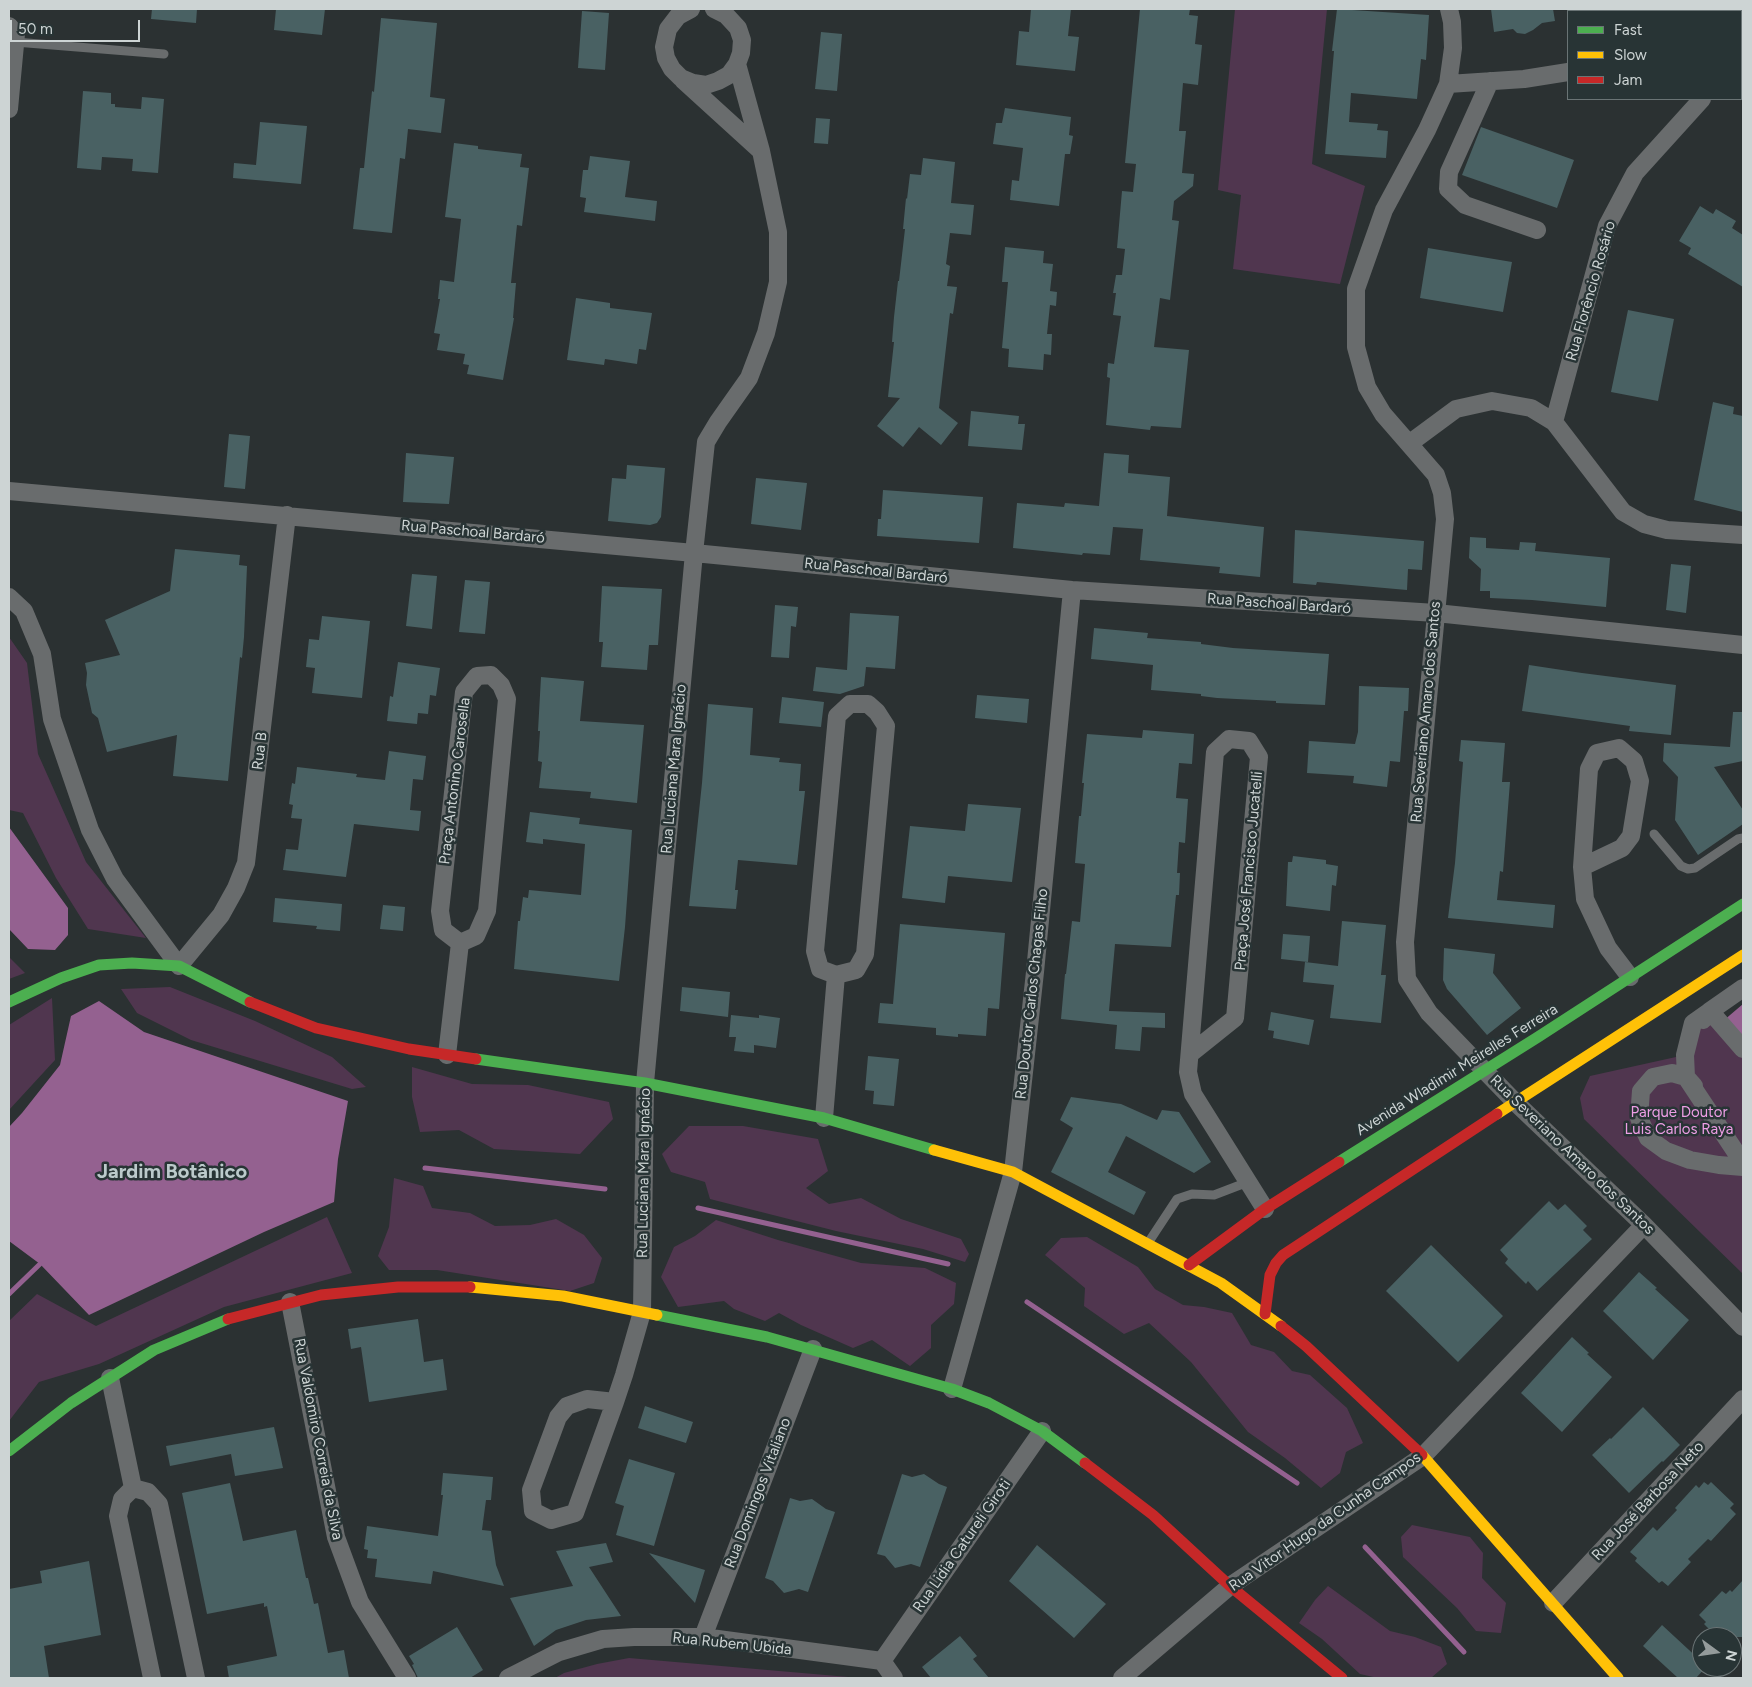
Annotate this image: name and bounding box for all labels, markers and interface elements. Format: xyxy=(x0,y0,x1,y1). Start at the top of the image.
scale bar xyxy=(12,10,142,42)
legend xyxy=(1567,10,1742,100)
text: 50 m xyxy=(18,20,53,38)
text: Fast xyxy=(1614,21,1642,39)
text: Slow xyxy=(1614,46,1647,64)
text: Jam xyxy=(1614,71,1642,89)
street label: Rua Florêncio Rosário xyxy=(1562,219,1620,363)
street label: Rua Paschoal Bardaró xyxy=(400,517,546,547)
street label: Rua Paschoal Bardaró xyxy=(803,555,949,587)
street label: Rua Paschoal Bardaró xyxy=(1206,590,1352,618)
street label: Rua Severiano Amaro dos Santos xyxy=(1407,601,1445,823)
street label: Rua Luciana Mara Ignácio xyxy=(658,683,690,855)
street label: Praça Antonino Carosella xyxy=(436,697,474,865)
street label: Rua B xyxy=(249,731,271,771)
street label: Praça José Francisco Jucatelli xyxy=(1231,771,1267,971)
street label: Rua Doutor Carlos Chagas Filho xyxy=(1012,888,1052,1100)
street label: Avenida Wladimir Meirelles Ferreira xyxy=(1353,1000,1561,1140)
street label: Rua Severiano Amaro dos Santos xyxy=(1486,1071,1658,1239)
street label: Rua Luciana Mara Ignácio xyxy=(634,1088,654,1258)
park label: Parque Doutor Luis Carlos Raya xyxy=(1625,1104,1733,1139)
district label: Jardim Botânico xyxy=(97,1160,247,1184)
street label: Rua Valdomiro Correia da Silva xyxy=(290,1337,346,1541)
street label: Rua Domingos Vitaliano xyxy=(721,1415,795,1571)
street label: Rua José Barbosa Neto xyxy=(1588,1438,1708,1564)
street label: Rua Vitor Hugo da Cunha Campos xyxy=(1226,1449,1424,1595)
street label: Rua Lidia Catureli Giroti xyxy=(909,1476,1015,1616)
north arrow xyxy=(1692,1627,1742,1677)
street label: Rua Rubem Ubida xyxy=(672,1629,792,1659)
text: N xyxy=(1722,1648,1741,1663)

